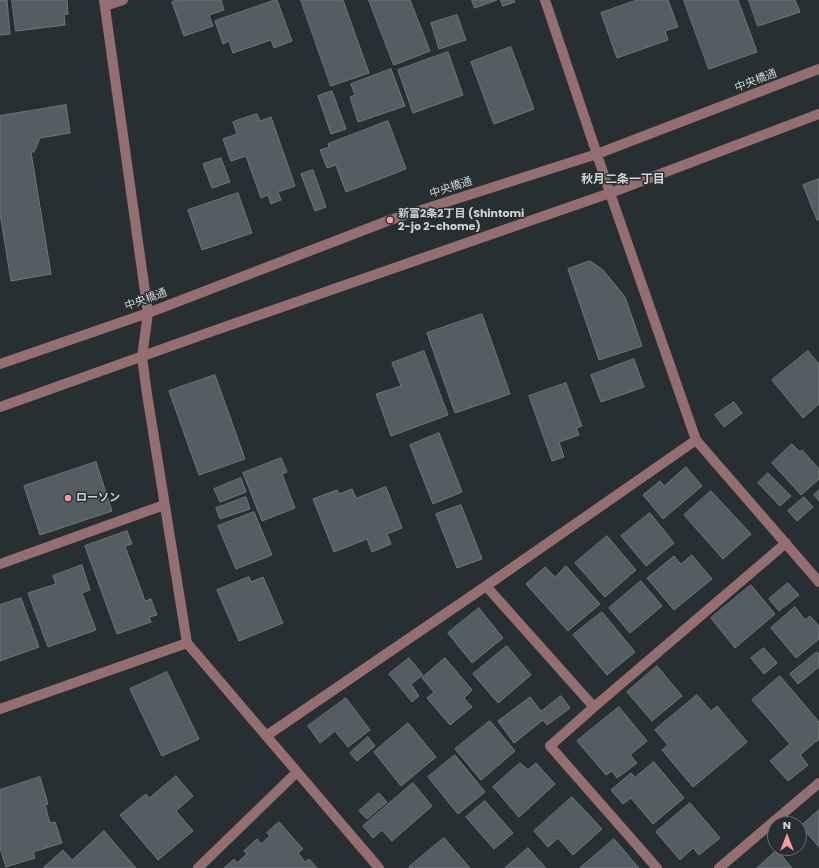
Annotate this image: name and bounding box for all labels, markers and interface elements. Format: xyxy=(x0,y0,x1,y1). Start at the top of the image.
street label: 中央橋通 xyxy=(733,67,779,95)
district label: 秋月二条一丁目 xyxy=(581,173,665,187)
street label: 中央橋通 xyxy=(428,175,474,201)
place label: 新富2条2丁目 (Shintomi 2-jo 2-chome) xyxy=(398,207,524,233)
marker: 新富2条2丁目 (Shintomi 2-jo 2-chome) xyxy=(385,215,395,225)
street label: 中央橋通 xyxy=(123,286,169,314)
place label: ローソン xyxy=(76,491,120,505)
marker: ローソン xyxy=(63,493,73,503)
north arrow xyxy=(767,816,807,856)
text: N xyxy=(783,817,791,833)

